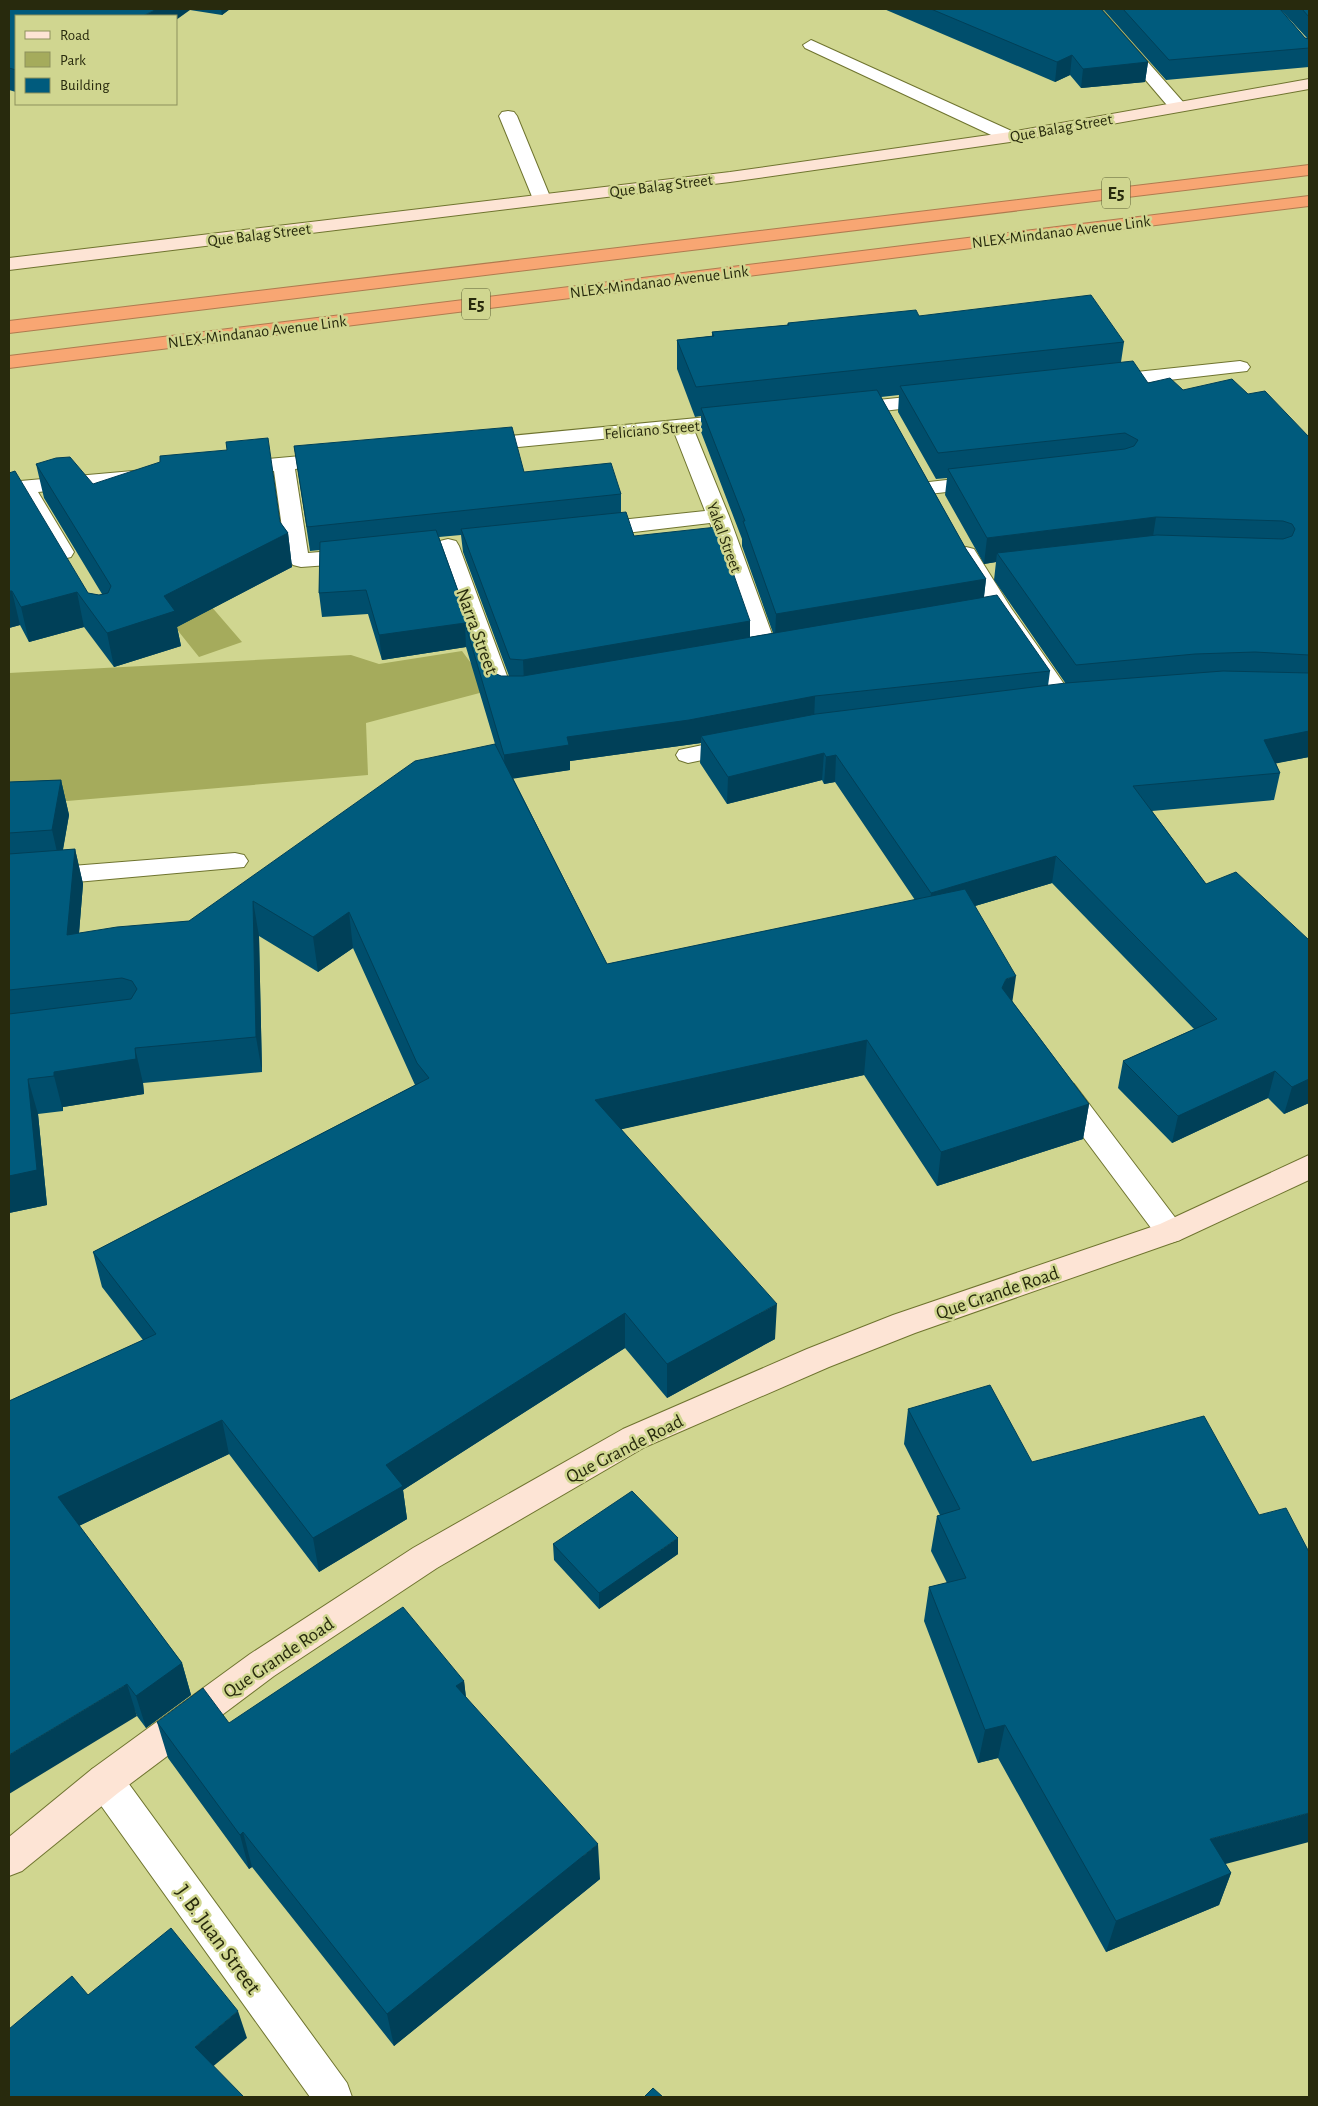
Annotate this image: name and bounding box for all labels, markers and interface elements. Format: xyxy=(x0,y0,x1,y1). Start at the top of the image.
legend xyxy=(15,15,178,105)
text: Road xyxy=(60,28,90,43)
text: Park xyxy=(60,53,86,68)
text: Building xyxy=(60,78,110,93)
street label: Que Balag Street xyxy=(1009,111,1114,146)
street label: Que Balag Street xyxy=(609,172,714,201)
road number: E5 xyxy=(1102,178,1130,208)
street label: NLEX-Mindanao Avenue Link xyxy=(971,213,1152,251)
street label: Que Balag Street xyxy=(207,221,312,250)
street label: NLEX-Mindanao Avenue Link xyxy=(569,263,750,301)
road number: E5 xyxy=(462,288,490,320)
street label: NLEX-Mindanao Avenue Link xyxy=(167,313,348,351)
street label: Feliciano Street xyxy=(604,418,700,442)
street label: Yakal Street xyxy=(704,500,744,575)
street label: Narra Street xyxy=(452,586,501,677)
street label: Que Grande Road xyxy=(934,1263,1062,1323)
street label: Que Grande Road xyxy=(563,1412,686,1487)
street label: Que Grande Road xyxy=(220,1614,338,1702)
street label: J. B. Juan Street xyxy=(171,1881,265,1998)

